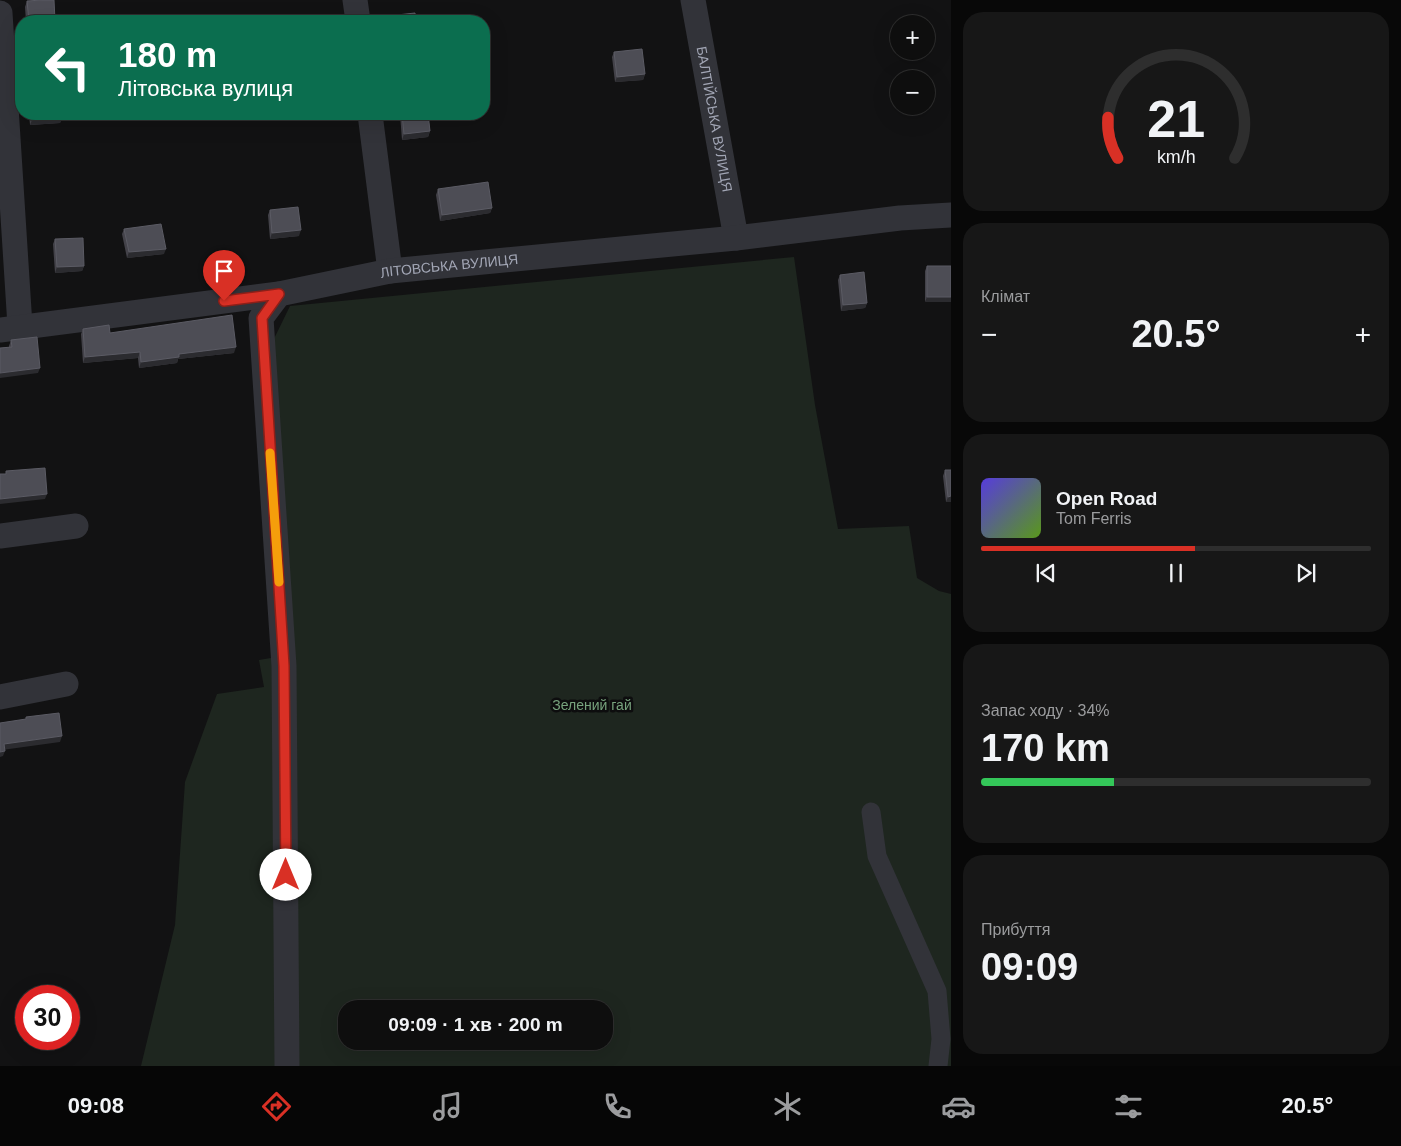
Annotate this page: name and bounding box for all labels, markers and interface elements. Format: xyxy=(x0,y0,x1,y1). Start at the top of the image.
map controls xyxy=(890,15,935,115)
button: + xyxy=(890,15,935,60)
icon: left xyxy=(35,35,100,100)
text: 180 m xyxy=(118,35,217,74)
street label: БАЛТІЙСЬКА ВУЛИЦЯ xyxy=(693,45,736,193)
button: − xyxy=(890,70,935,115)
text: Літовська вулиця xyxy=(118,76,293,101)
text: 21 xyxy=(1147,90,1205,148)
text: km/h xyxy=(1157,147,1195,167)
pin xyxy=(203,250,245,301)
street label: ЛІТОВСЬКА ВУЛИЦЯ xyxy=(379,251,519,281)
icon: arrive xyxy=(210,257,238,285)
text: Клімат xyxy=(981,288,1030,305)
text: 20.5° xyxy=(1131,313,1221,355)
text: − xyxy=(981,319,997,350)
text: + xyxy=(1355,319,1371,350)
text: Open Road xyxy=(1056,488,1157,509)
text: Tom Ferris xyxy=(1056,510,1132,527)
icon: previous xyxy=(1032,559,1060,587)
icon: pause xyxy=(1162,559,1190,587)
icon: next xyxy=(1292,559,1320,587)
park label: Зелений гай xyxy=(552,697,632,713)
text: Запас ходу · 34% xyxy=(981,702,1110,719)
text: 170 km xyxy=(981,727,1110,769)
position arrow xyxy=(259,848,311,900)
text: Прибуття xyxy=(981,921,1050,938)
text: 09:09 xyxy=(981,946,1078,988)
speed limit sign: 30 xyxy=(15,985,80,1050)
text: 09:09 · 1 хв · 200 m xyxy=(388,1014,563,1035)
icon: directions xyxy=(259,1089,294,1124)
icon: music xyxy=(430,1089,465,1124)
icon: phone xyxy=(600,1089,635,1124)
icon: climate xyxy=(770,1089,805,1124)
icon: car xyxy=(941,1089,976,1124)
icon: filters xyxy=(1111,1089,1146,1124)
text: 09:08 xyxy=(68,1093,124,1118)
text: 20.5° xyxy=(1282,1093,1333,1118)

